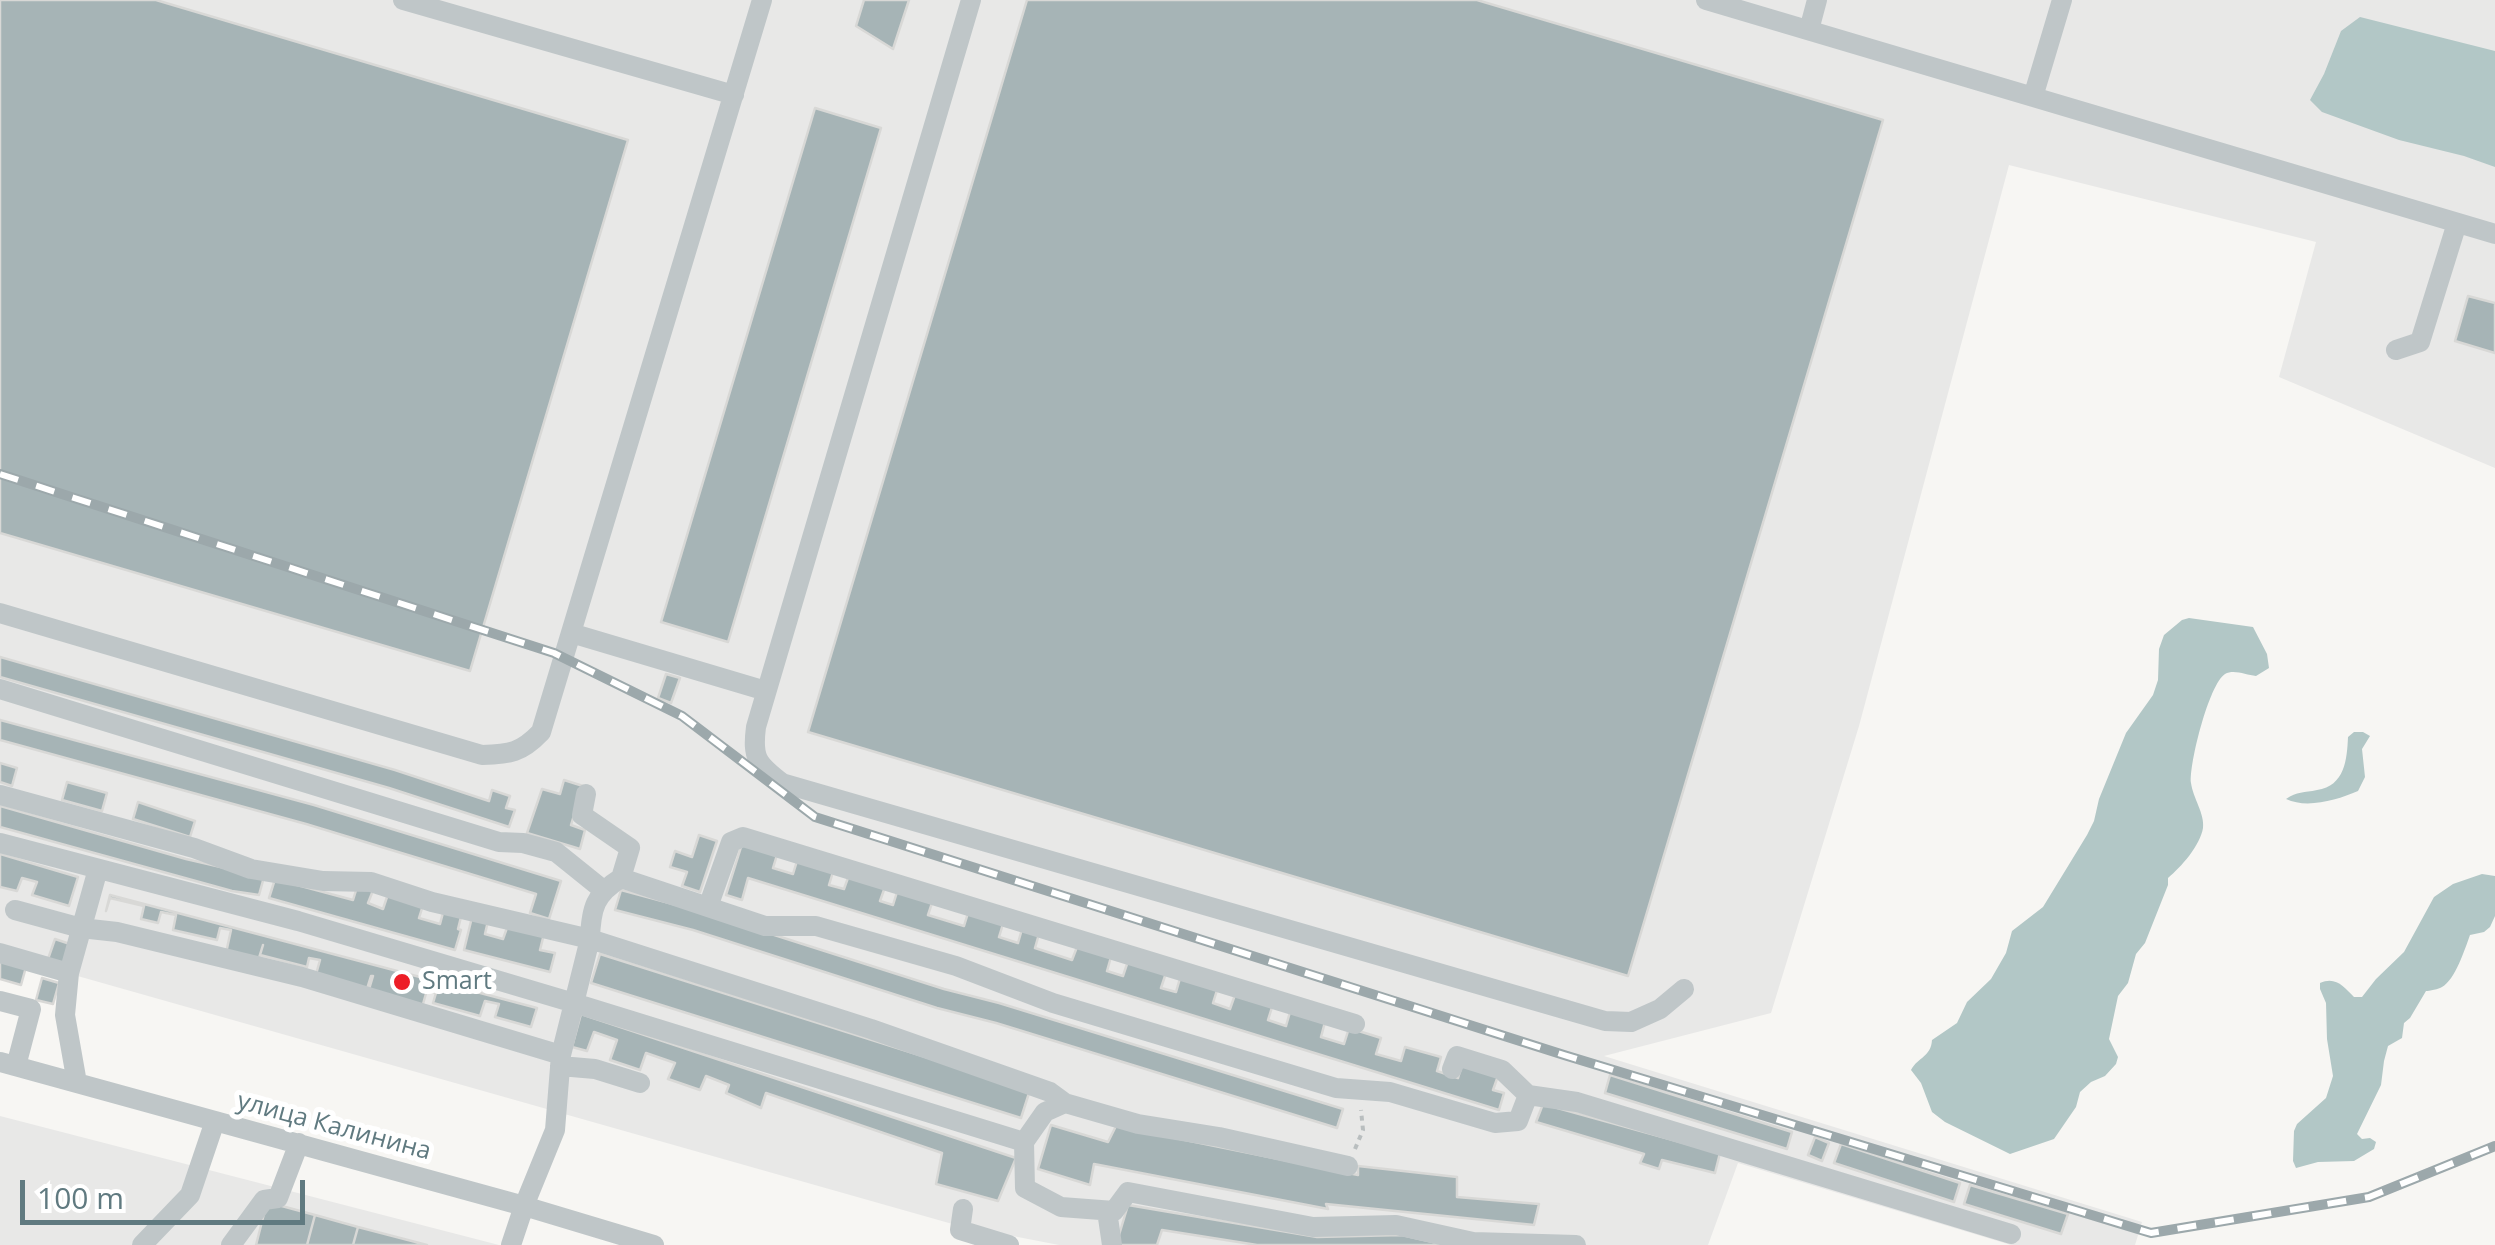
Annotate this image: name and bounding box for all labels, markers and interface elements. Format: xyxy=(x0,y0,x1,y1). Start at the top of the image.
place label: Smart xyxy=(422,967,492,997)
marker: Smart xyxy=(391,971,413,993)
street label: улица Калинина xyxy=(234,1087,434,1167)
scale bar xyxy=(25,1160,310,1222)
text: 100 m xyxy=(37,1177,124,1218)

